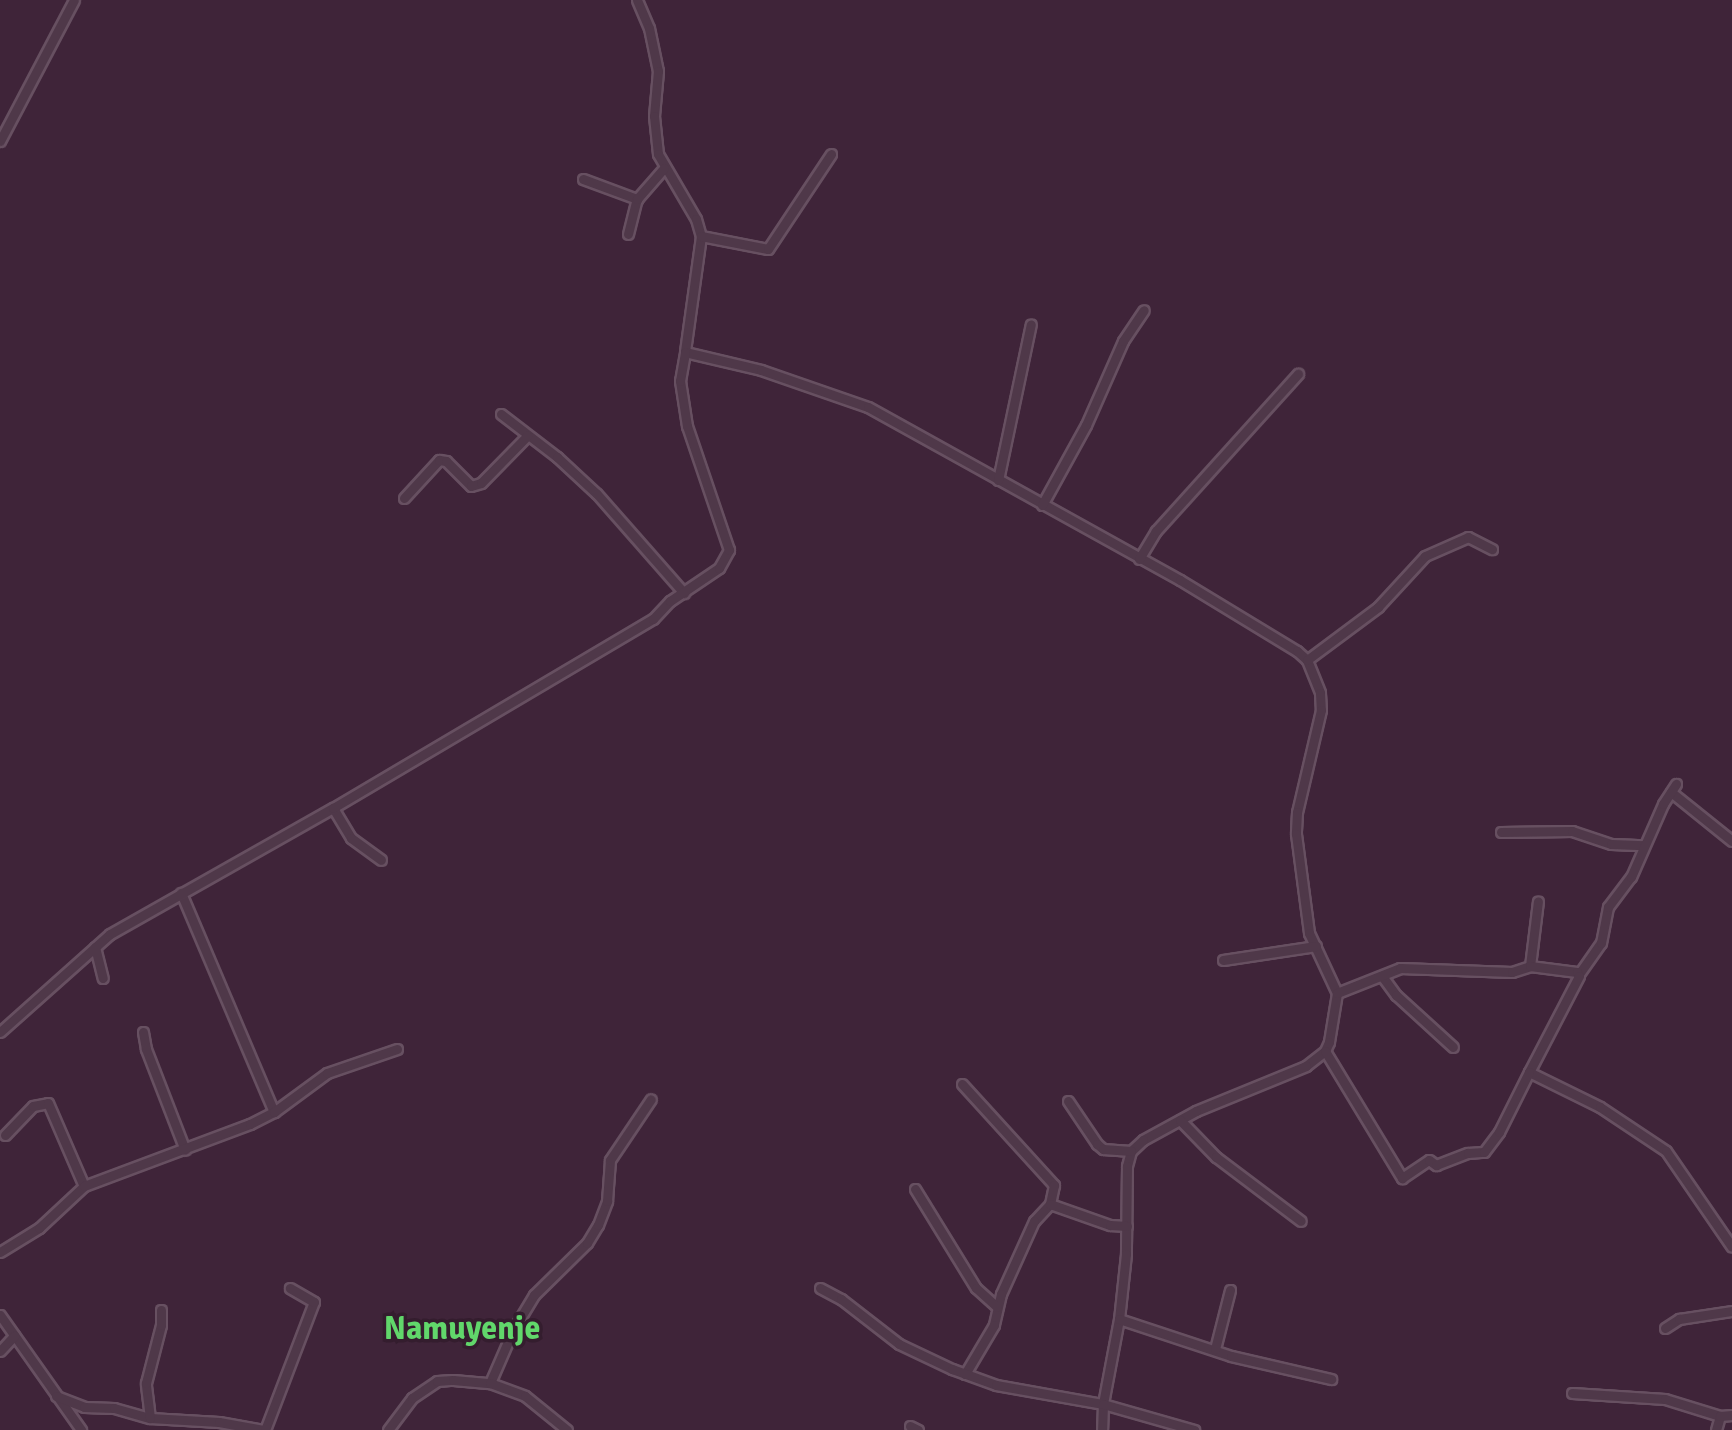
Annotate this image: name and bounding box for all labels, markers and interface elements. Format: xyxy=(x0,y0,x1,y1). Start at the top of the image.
district label: Namuyenje xyxy=(384,1310,540,1348)

